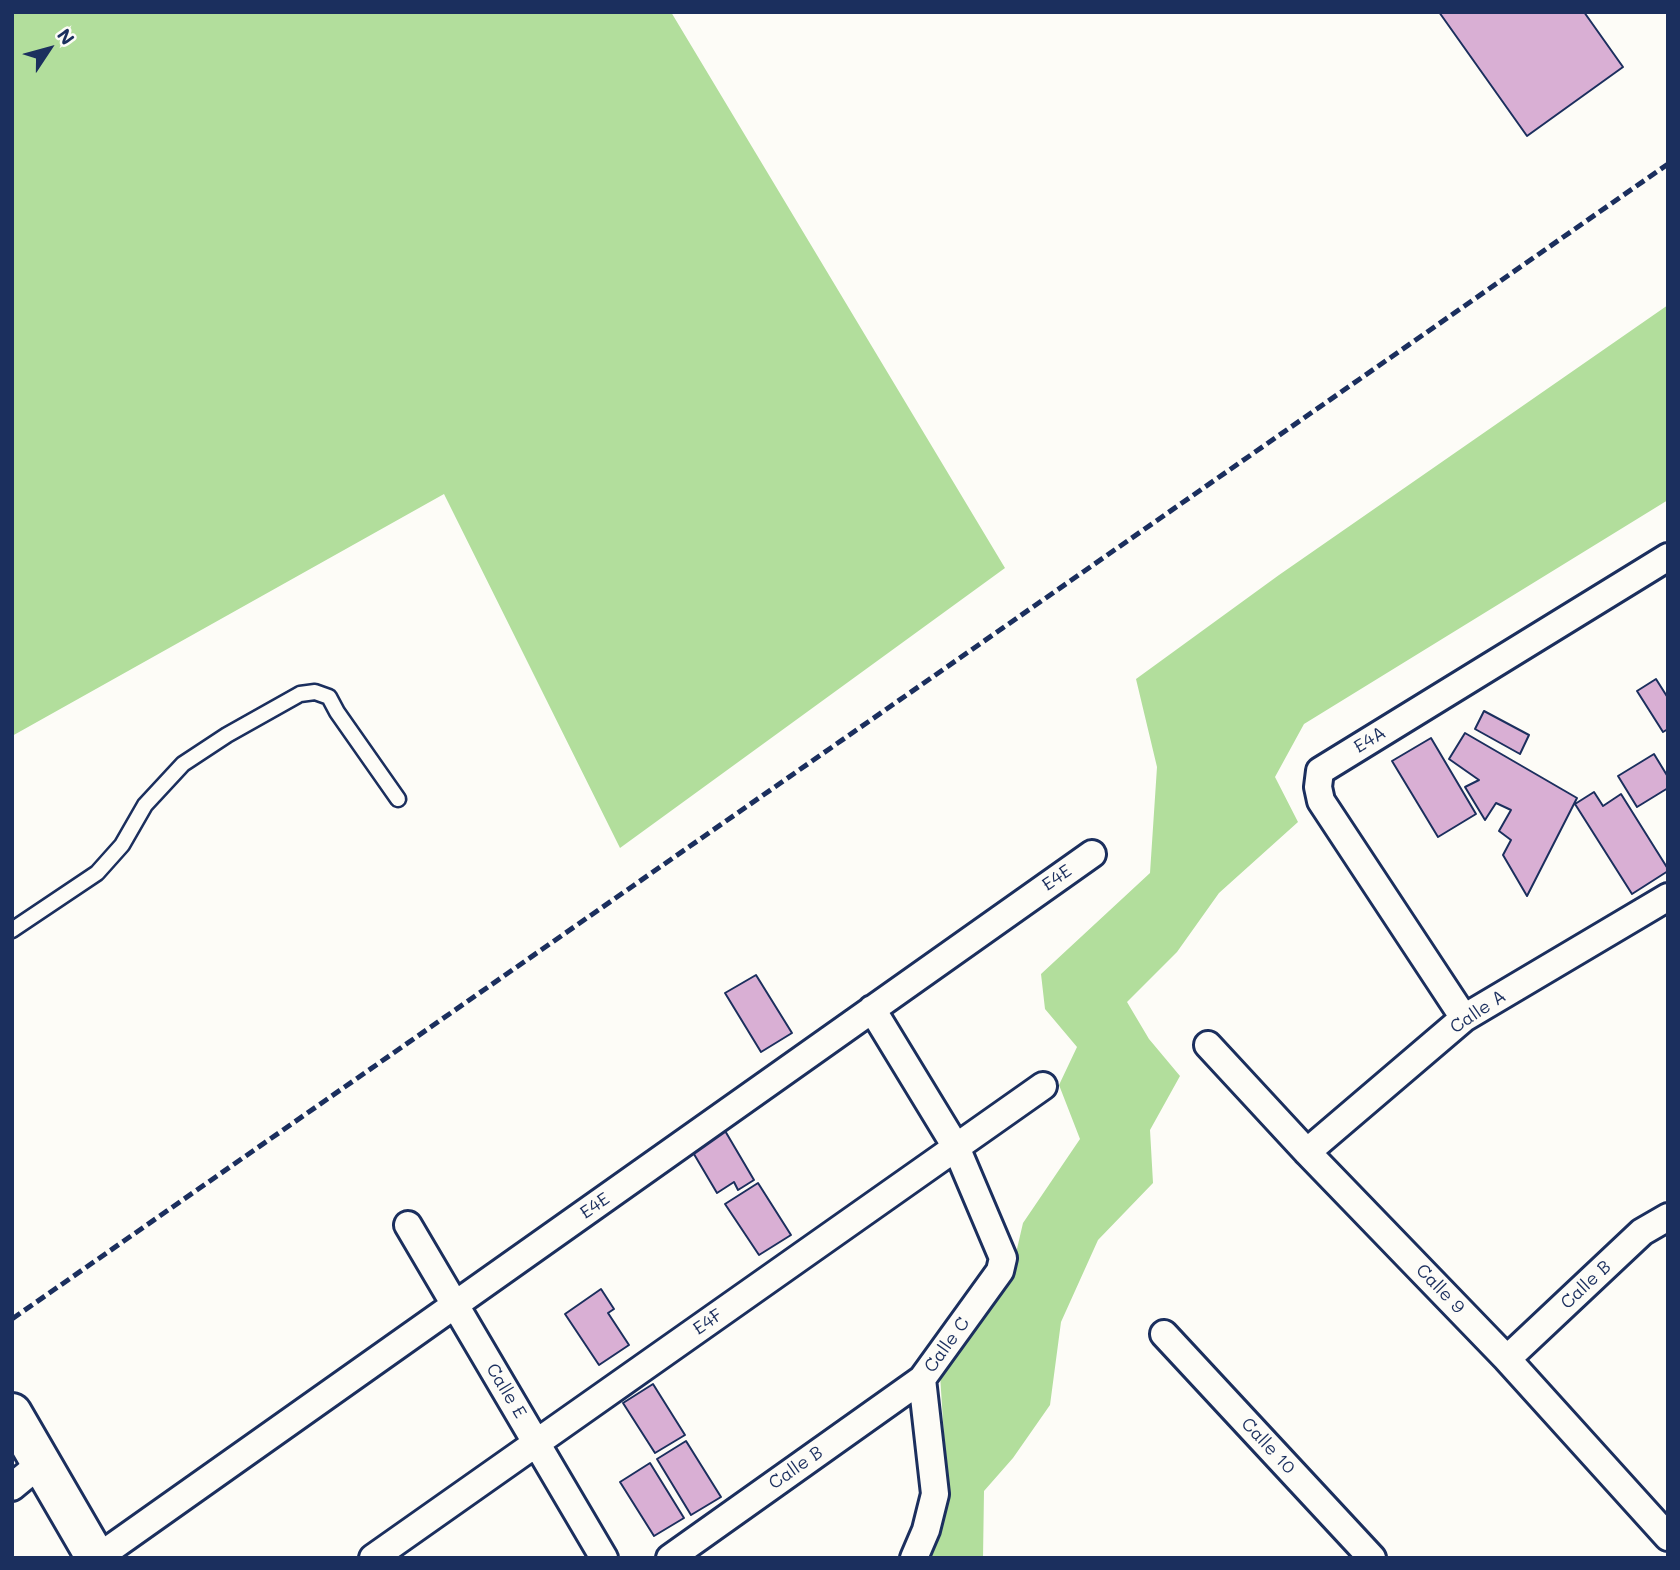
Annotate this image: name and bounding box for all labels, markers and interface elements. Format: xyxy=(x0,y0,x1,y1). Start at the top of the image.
north arrow xyxy=(14,14,84,84)
text: N xyxy=(52,23,81,50)
street label: E4A xyxy=(1350,722,1390,758)
street label: E4E xyxy=(1038,860,1076,896)
street label: Calle A xyxy=(1446,986,1510,1038)
street label: E4E xyxy=(576,1188,614,1224)
street label: Calle B xyxy=(1556,1256,1616,1314)
street label: Calle 9 xyxy=(1411,1260,1469,1318)
street label: E4F xyxy=(689,1304,727,1340)
street label: Calle C xyxy=(920,1313,974,1377)
street label: Calle E xyxy=(481,1360,531,1422)
street label: Calle 10 xyxy=(1237,1413,1299,1479)
street label: Calle B xyxy=(765,1442,827,1494)

